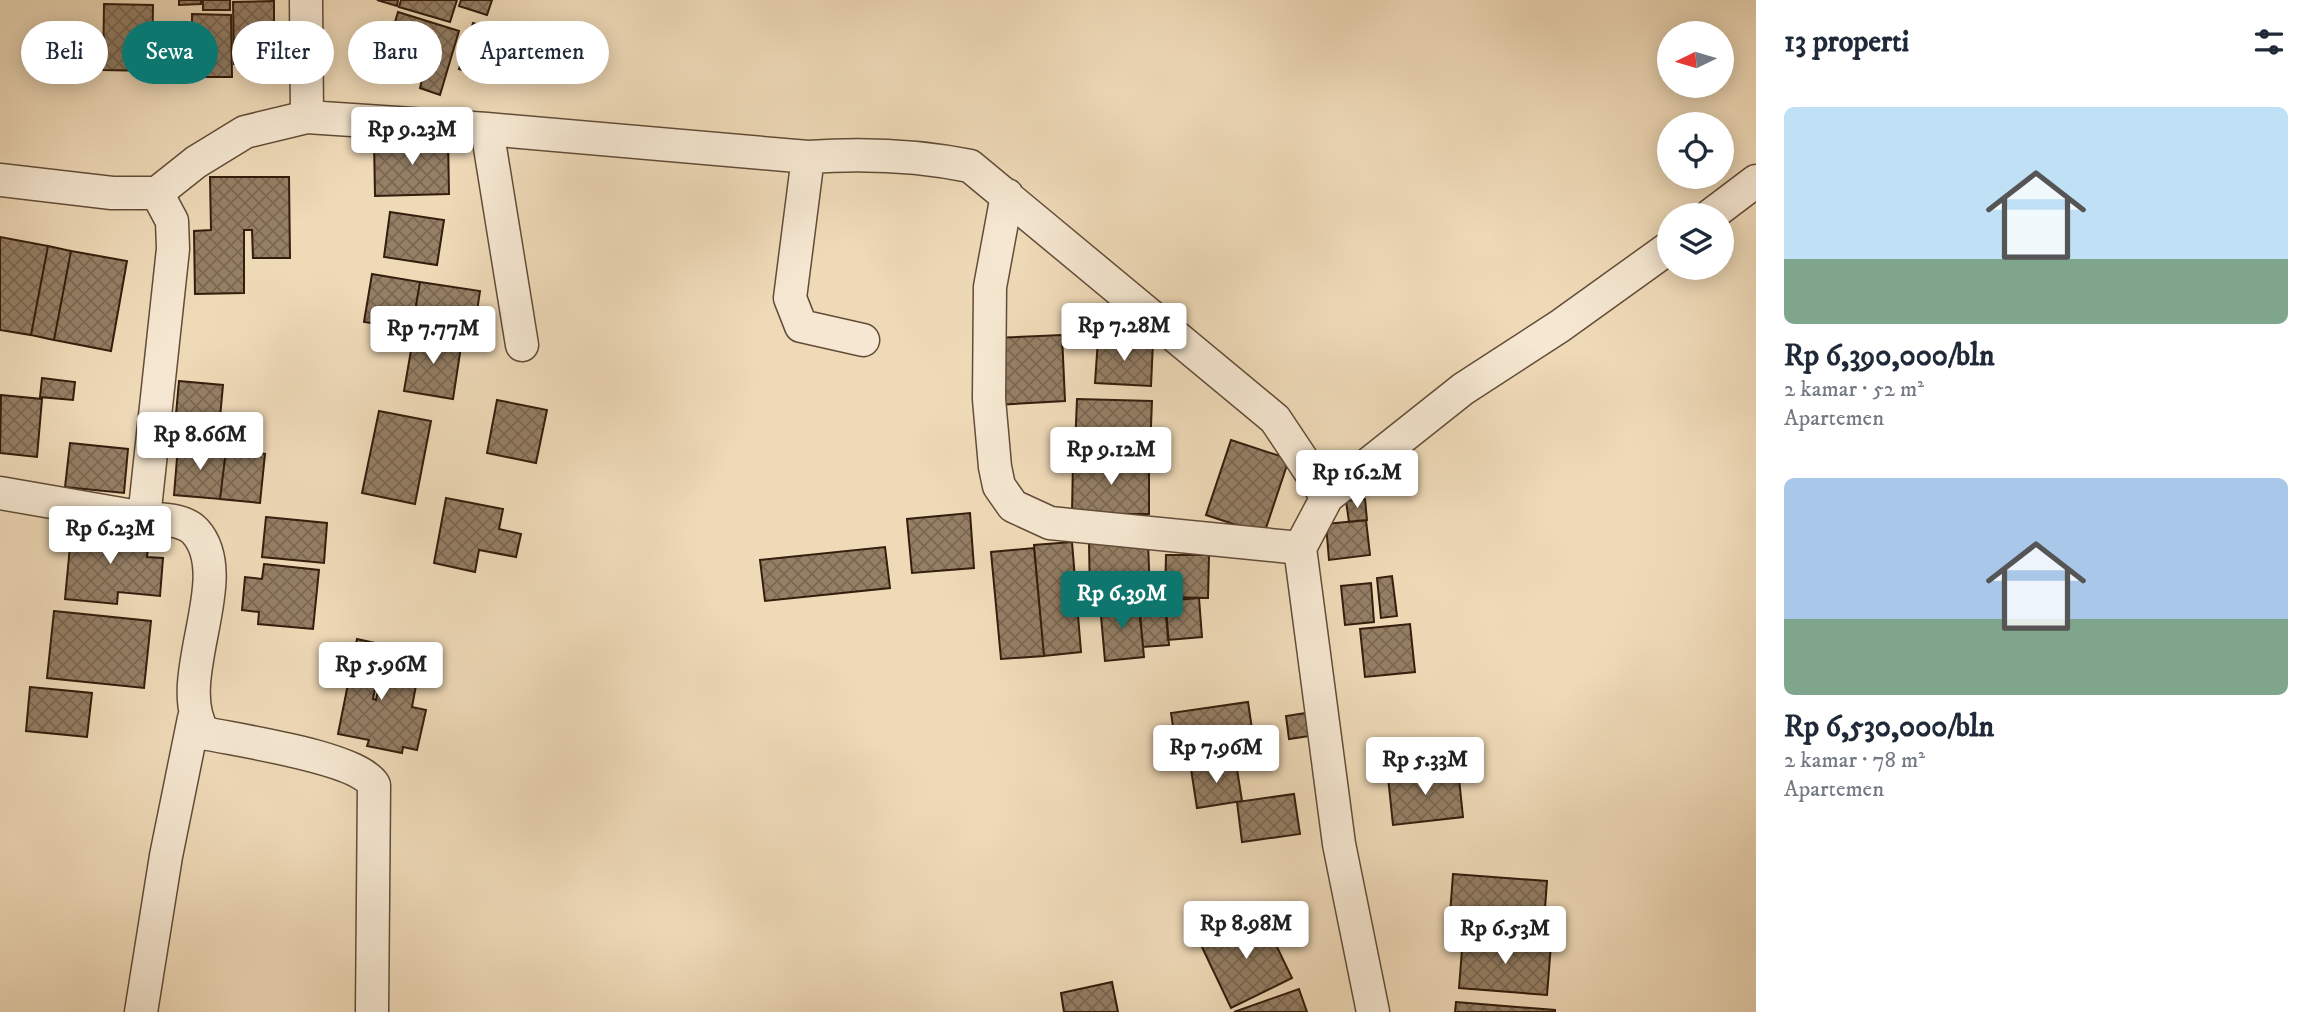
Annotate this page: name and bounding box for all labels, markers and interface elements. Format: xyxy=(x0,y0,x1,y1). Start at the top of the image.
chip: Beli xyxy=(21,21,108,84)
chip: Sewa xyxy=(122,21,218,84)
chip: Filter xyxy=(232,21,334,84)
chip: Baru xyxy=(348,21,442,84)
chip: Apartemen xyxy=(456,21,609,84)
north arrow xyxy=(1657,21,1734,98)
map controls xyxy=(1657,21,1734,280)
icon: filters xyxy=(2250,23,2288,61)
text: 13 properti xyxy=(1784,24,1909,61)
pin: Rp 9.23M xyxy=(340,108,484,167)
button: locate xyxy=(1657,112,1734,189)
text: Rp 9.23M xyxy=(367,115,457,144)
icon: home xyxy=(1973,152,2099,278)
button: layers xyxy=(1657,203,1734,280)
pin: Rp 7.28M xyxy=(1052,304,1196,363)
pin: Rp 7.77M xyxy=(361,306,505,366)
text: Rp 7.28M xyxy=(1077,311,1171,340)
text: Rp 7.77M xyxy=(386,314,480,343)
text: Rp 6,390,000/bln xyxy=(1784,338,1995,375)
text: 2 kamar · 52 m² xyxy=(1784,375,1924,404)
text: Apartemen xyxy=(1784,404,1884,433)
pin: Rp 8.66M xyxy=(128,412,272,472)
text: Rp 8.66M xyxy=(153,420,247,449)
pin: Rp 9.12M xyxy=(1039,428,1183,487)
text: Rp 9.12M xyxy=(1066,435,1156,464)
pin: Rp 16.2M xyxy=(1285,450,1429,510)
text: Rp 16.2M xyxy=(1312,458,1402,487)
pin: Rp 6.23M xyxy=(38,506,182,566)
text: Rp 6.23M xyxy=(65,514,155,543)
icon: home xyxy=(1973,523,2099,649)
pin: Rp 6.39M xyxy=(1050,572,1194,631)
text: Rp 6.39M xyxy=(1077,579,1167,608)
pin: Rp 5.96M xyxy=(309,642,453,702)
text: Rp 5.96M xyxy=(335,650,427,679)
text: Rp 6,530,000/bln xyxy=(1784,709,1994,746)
pin: Rp 7.96M xyxy=(1144,726,1288,785)
text: Rp 7.96M xyxy=(1169,733,1263,762)
pin: Rp 5.33M xyxy=(1353,738,1497,797)
text: Rp 5.33M xyxy=(1382,745,1468,774)
text: 2 kamar · 78 m² xyxy=(1784,746,1925,775)
text: Apartemen xyxy=(1784,775,1884,804)
pin: Rp 8.98M xyxy=(1174,902,1318,961)
pin: Rp 6.53M xyxy=(1433,906,1577,966)
text: Rp 8.98M xyxy=(1200,909,1292,938)
text: Rp 6.53M xyxy=(1460,914,1550,943)

